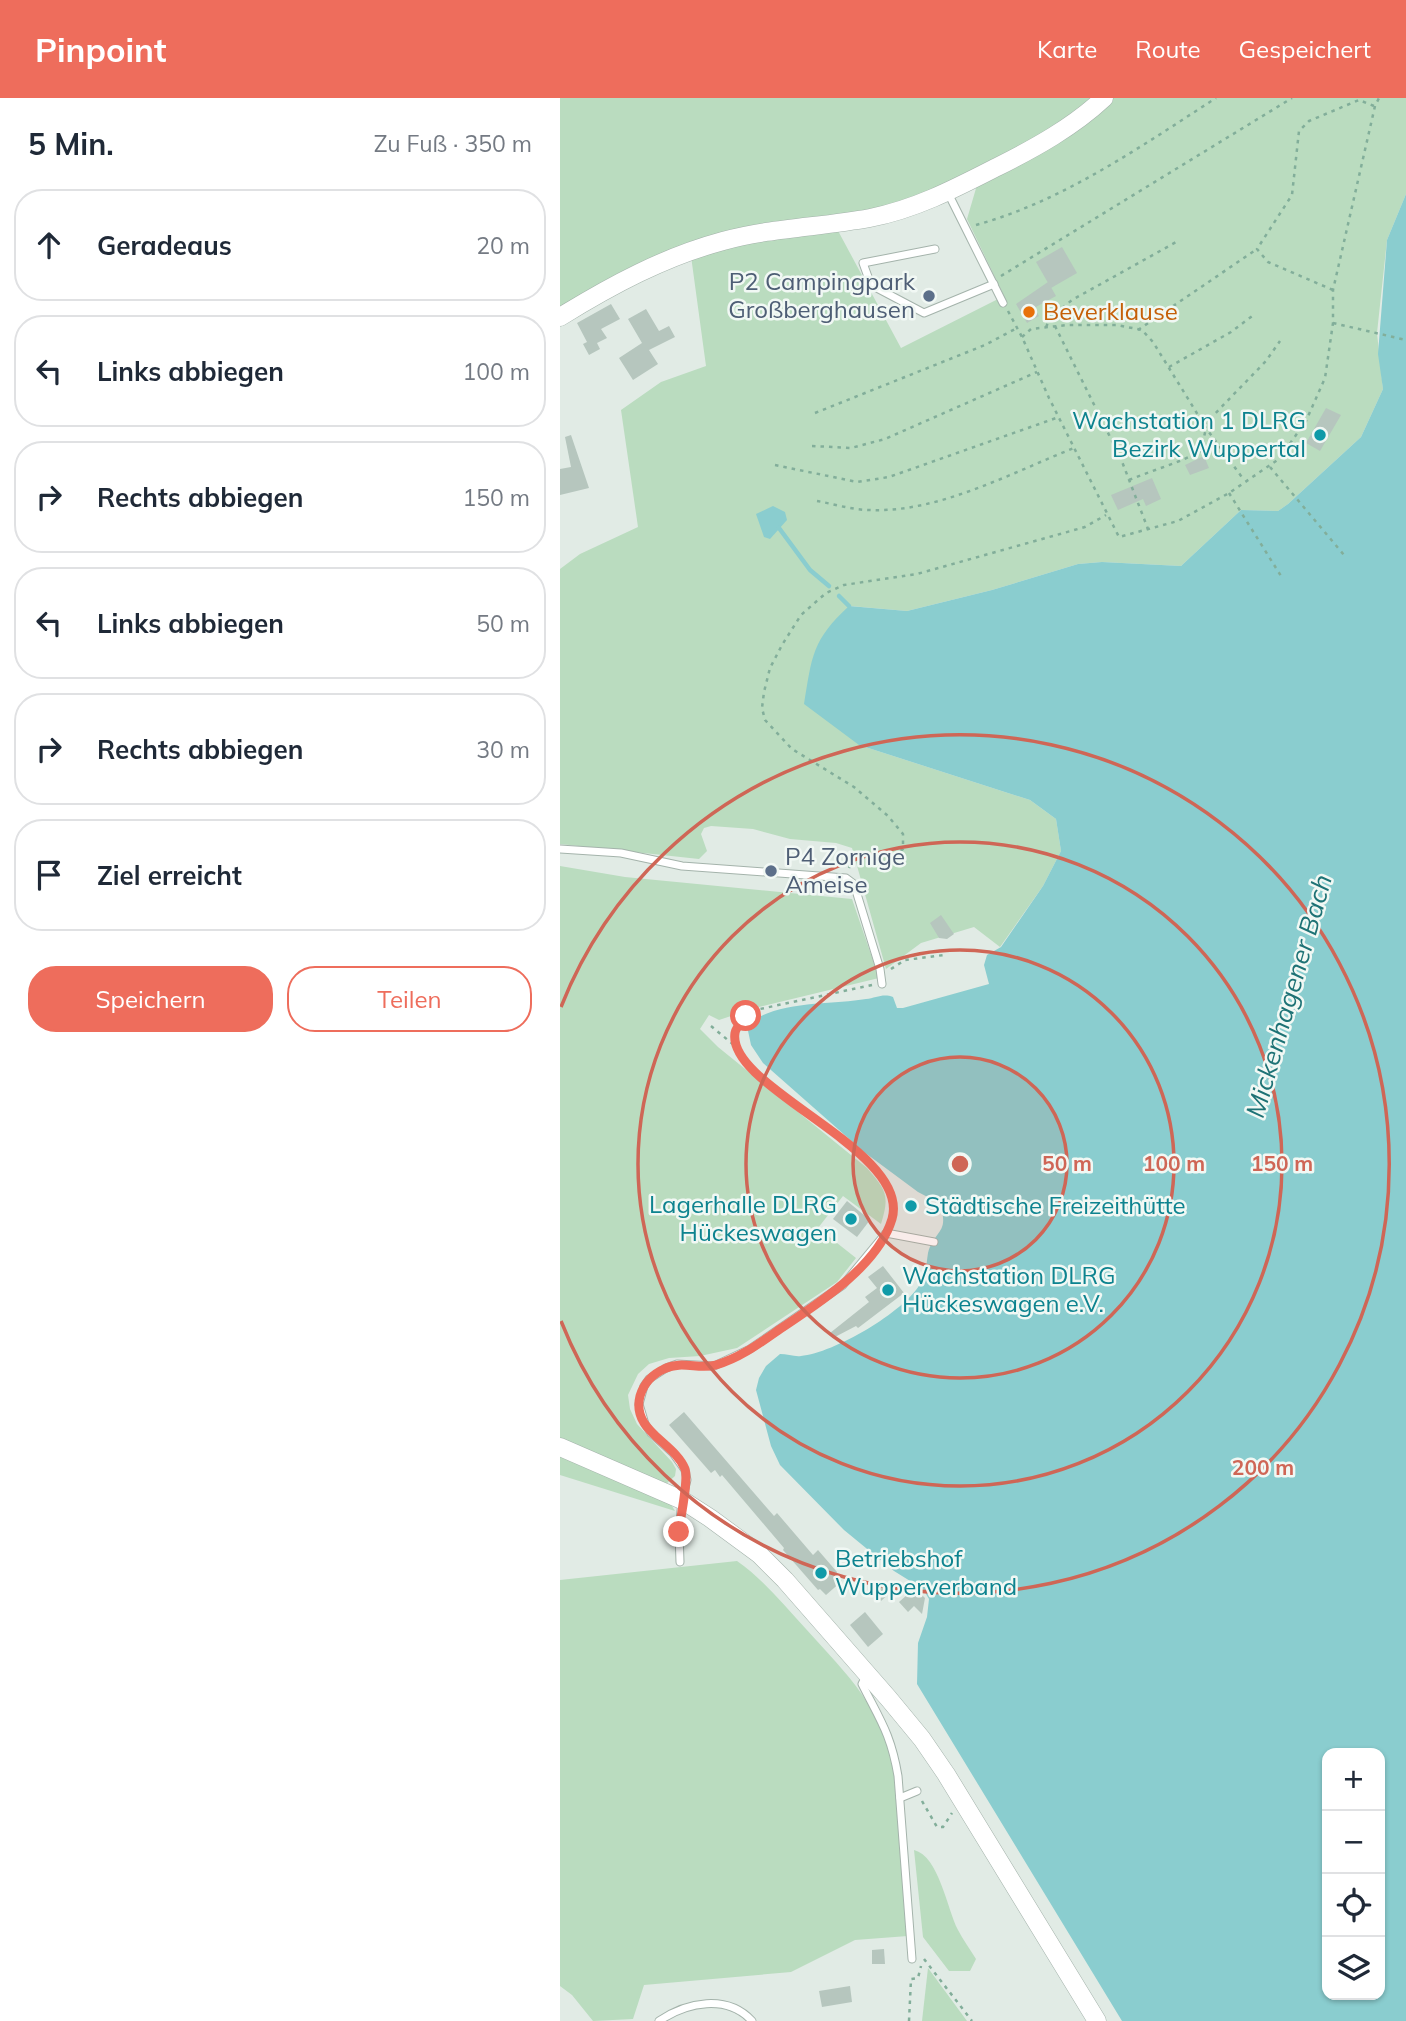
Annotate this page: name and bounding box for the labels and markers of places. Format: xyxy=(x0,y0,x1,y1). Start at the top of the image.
place label: P2 Campingpark Großberghausen xyxy=(728,266,916,324)
marker: P2 Campingpark Großberghausen xyxy=(921,288,937,304)
place label: Beverklause xyxy=(1043,296,1178,326)
marker: Beverklause xyxy=(1021,304,1037,320)
place label: Wachstation 1 DLRG Bezirk Wuppertal xyxy=(1072,405,1306,463)
marker: Wachstation 1 DLRG Bezirk Wuppertal xyxy=(1312,427,1328,443)
place label: P4 Zornige Ameise xyxy=(785,841,905,899)
marker: P4 Zornige Ameise xyxy=(763,863,779,879)
centre of rings xyxy=(948,1152,972,1176)
place label: Lagerhalle DLRG Hückeswagen xyxy=(649,1189,837,1247)
place label: Städtische Freizeithütte xyxy=(925,1190,1186,1220)
marker: Städtische Freizeithütte xyxy=(903,1198,919,1214)
marker: Lagerhalle DLRG Hückeswagen xyxy=(843,1211,859,1227)
place label: Wachstation DLRG Hückeswagen e.V. xyxy=(902,1260,1115,1318)
marker: Wachstation DLRG Hückeswagen e.V. xyxy=(880,1282,896,1298)
place label: Betriebshof Wupperverband xyxy=(835,1543,1017,1601)
marker: Betriebshof Wupperverband xyxy=(813,1565,829,1581)

